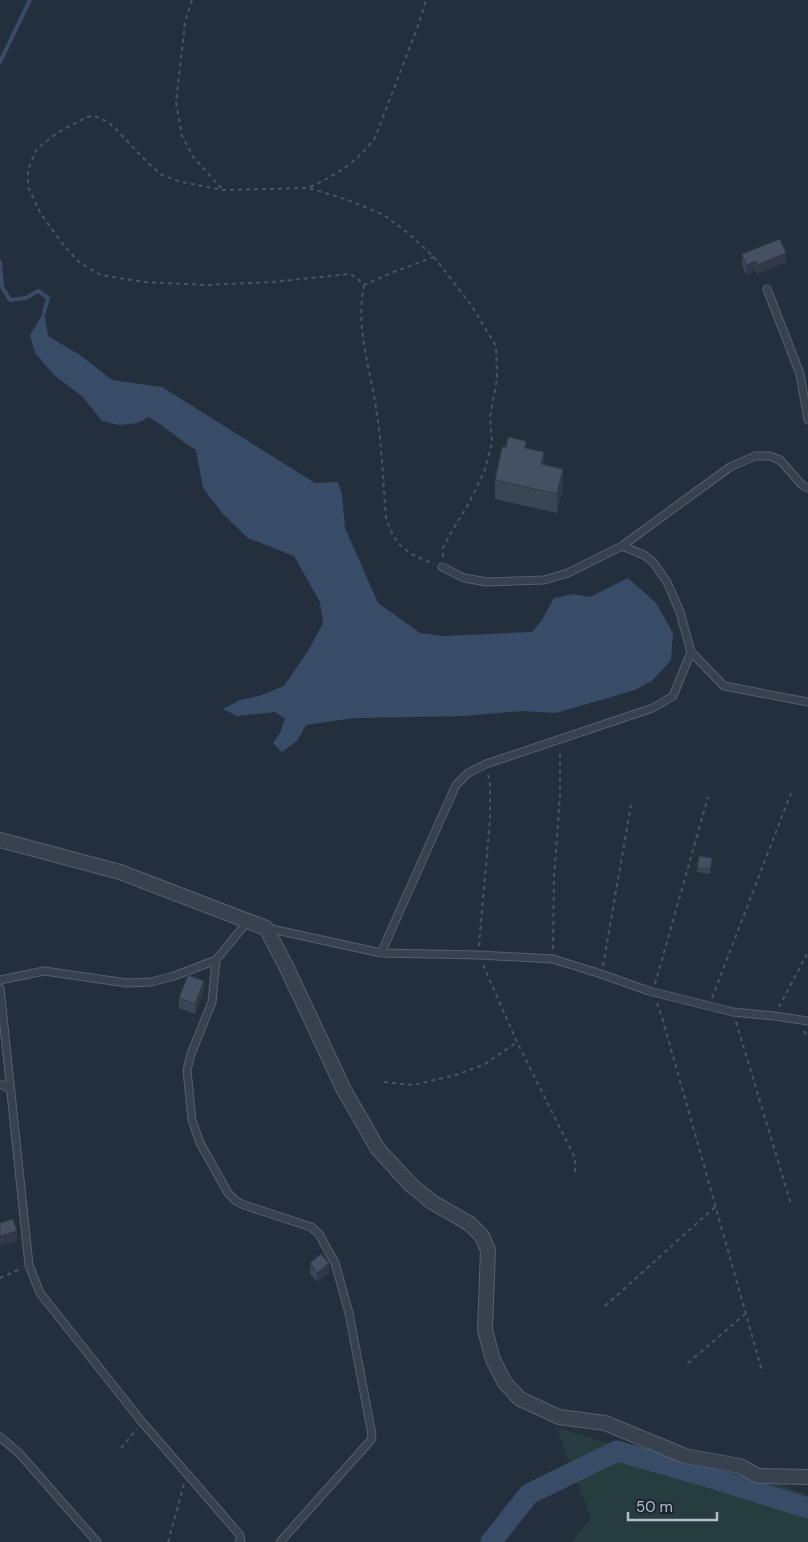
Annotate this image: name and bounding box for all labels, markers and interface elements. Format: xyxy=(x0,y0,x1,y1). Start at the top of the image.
scale bar xyxy=(628,1490,717,1522)
text: 50 m xyxy=(636,1497,673,1517)

